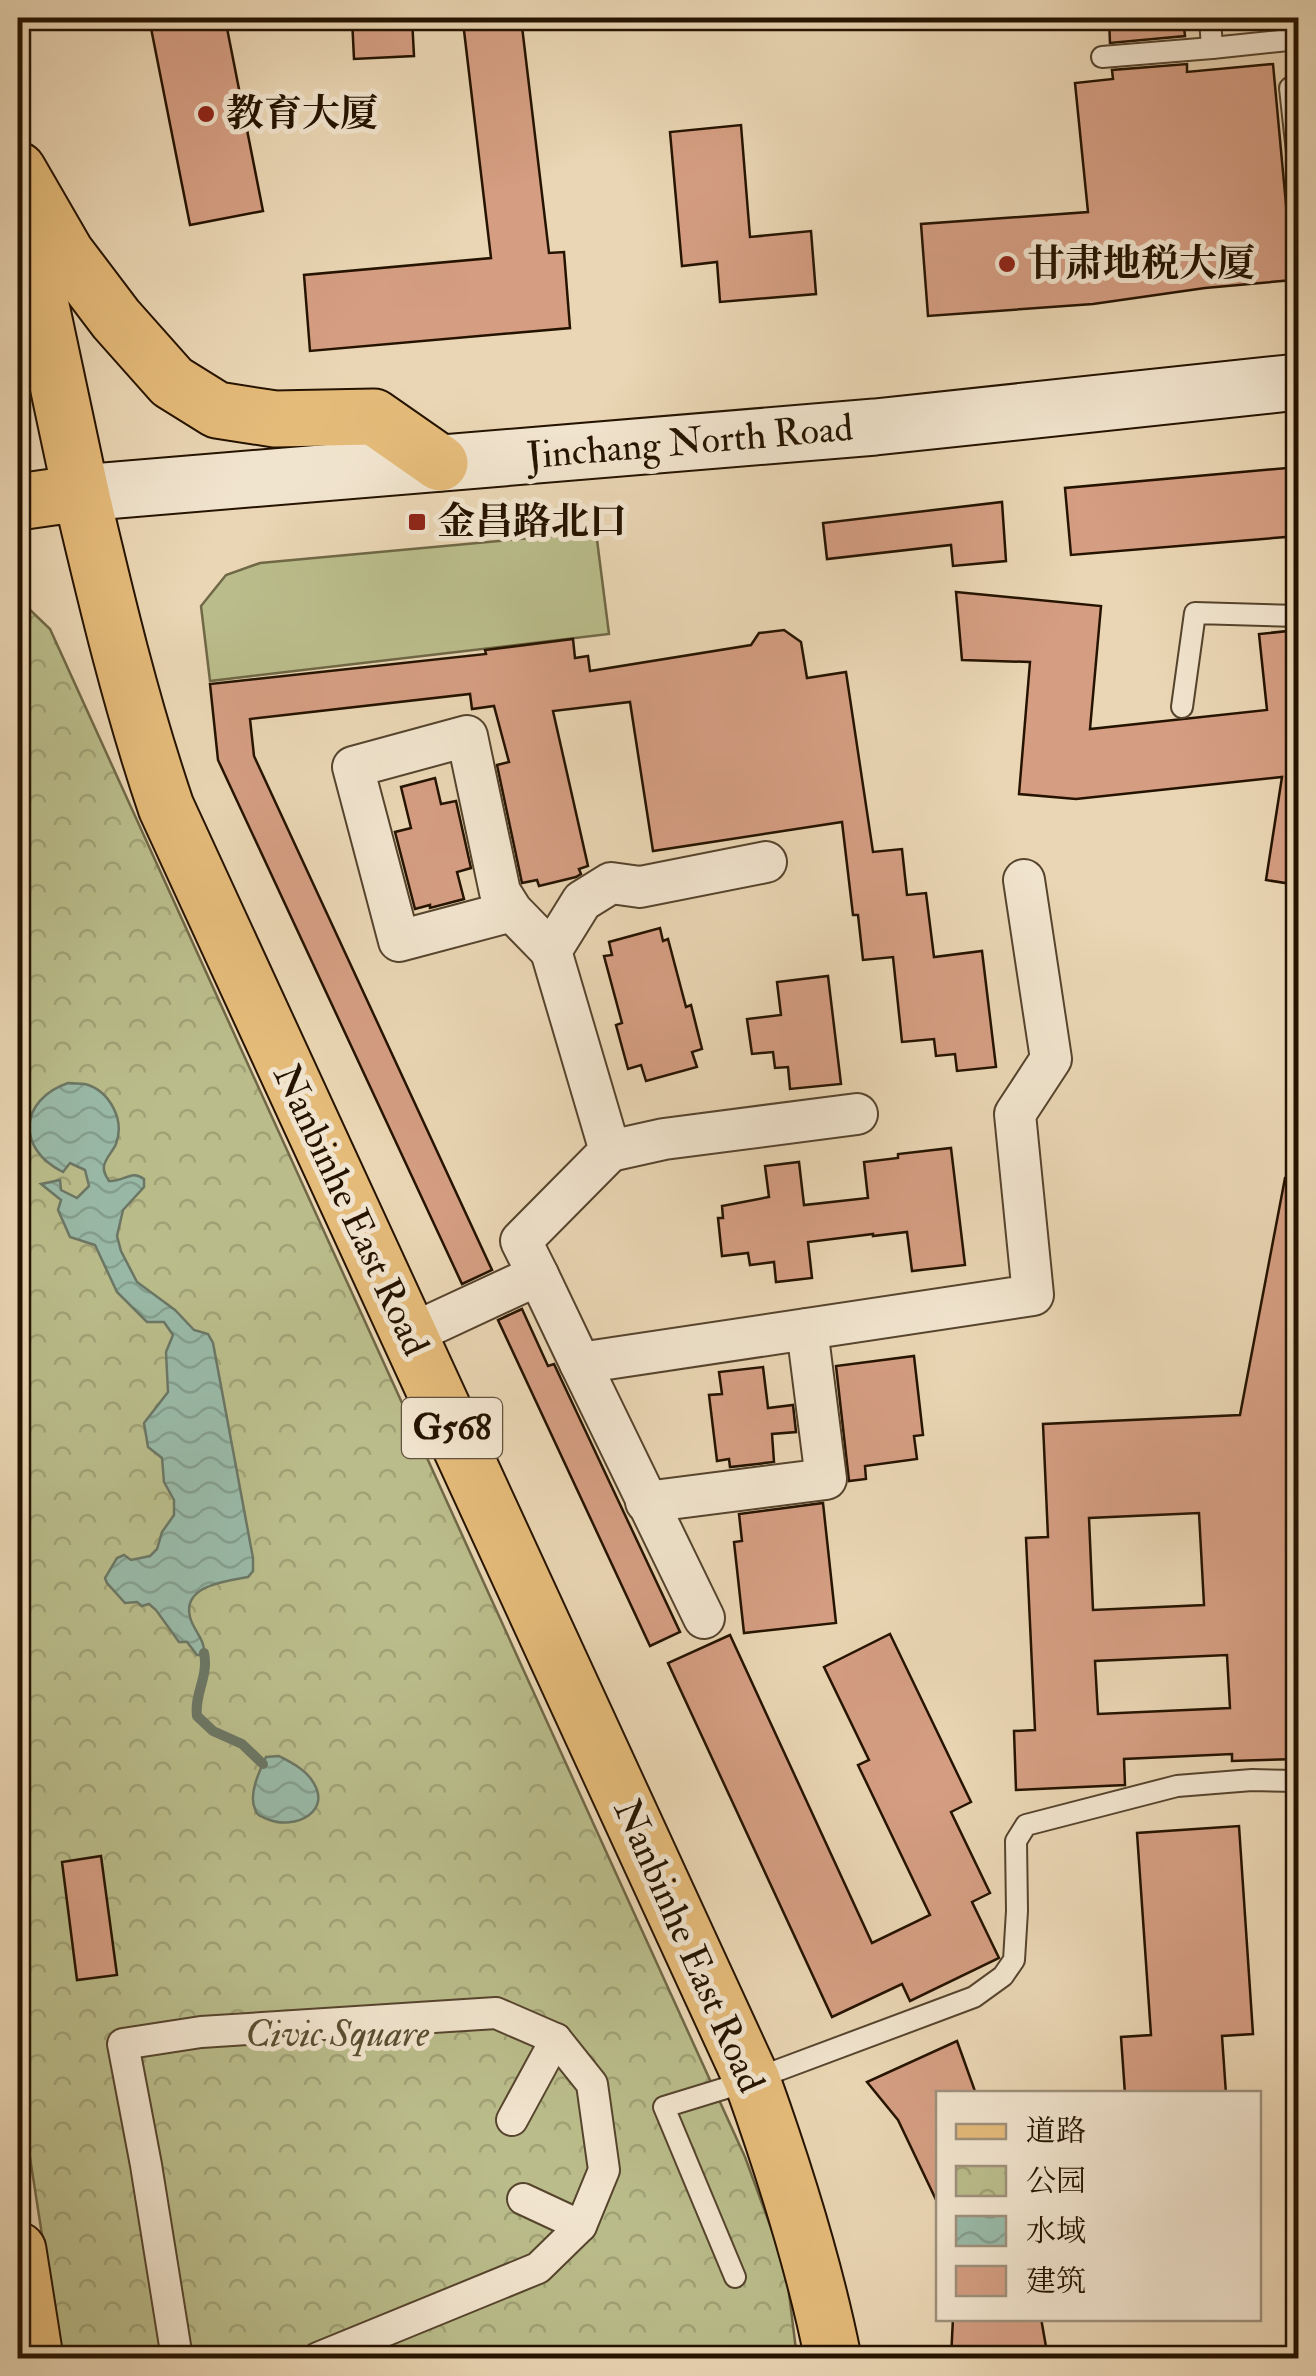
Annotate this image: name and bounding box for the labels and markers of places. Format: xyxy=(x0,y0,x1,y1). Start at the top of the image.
place label: 教育大厦 xyxy=(226,90,378,138)
marker: 教育大厦 xyxy=(195,103,217,125)
place label: 甘肃地税大厦 xyxy=(1027,240,1255,288)
marker: 甘肃地税大厦 xyxy=(996,253,1018,275)
place label: 金昌路北口 xyxy=(437,498,627,546)
marker: 金昌路北口 xyxy=(406,511,428,533)

